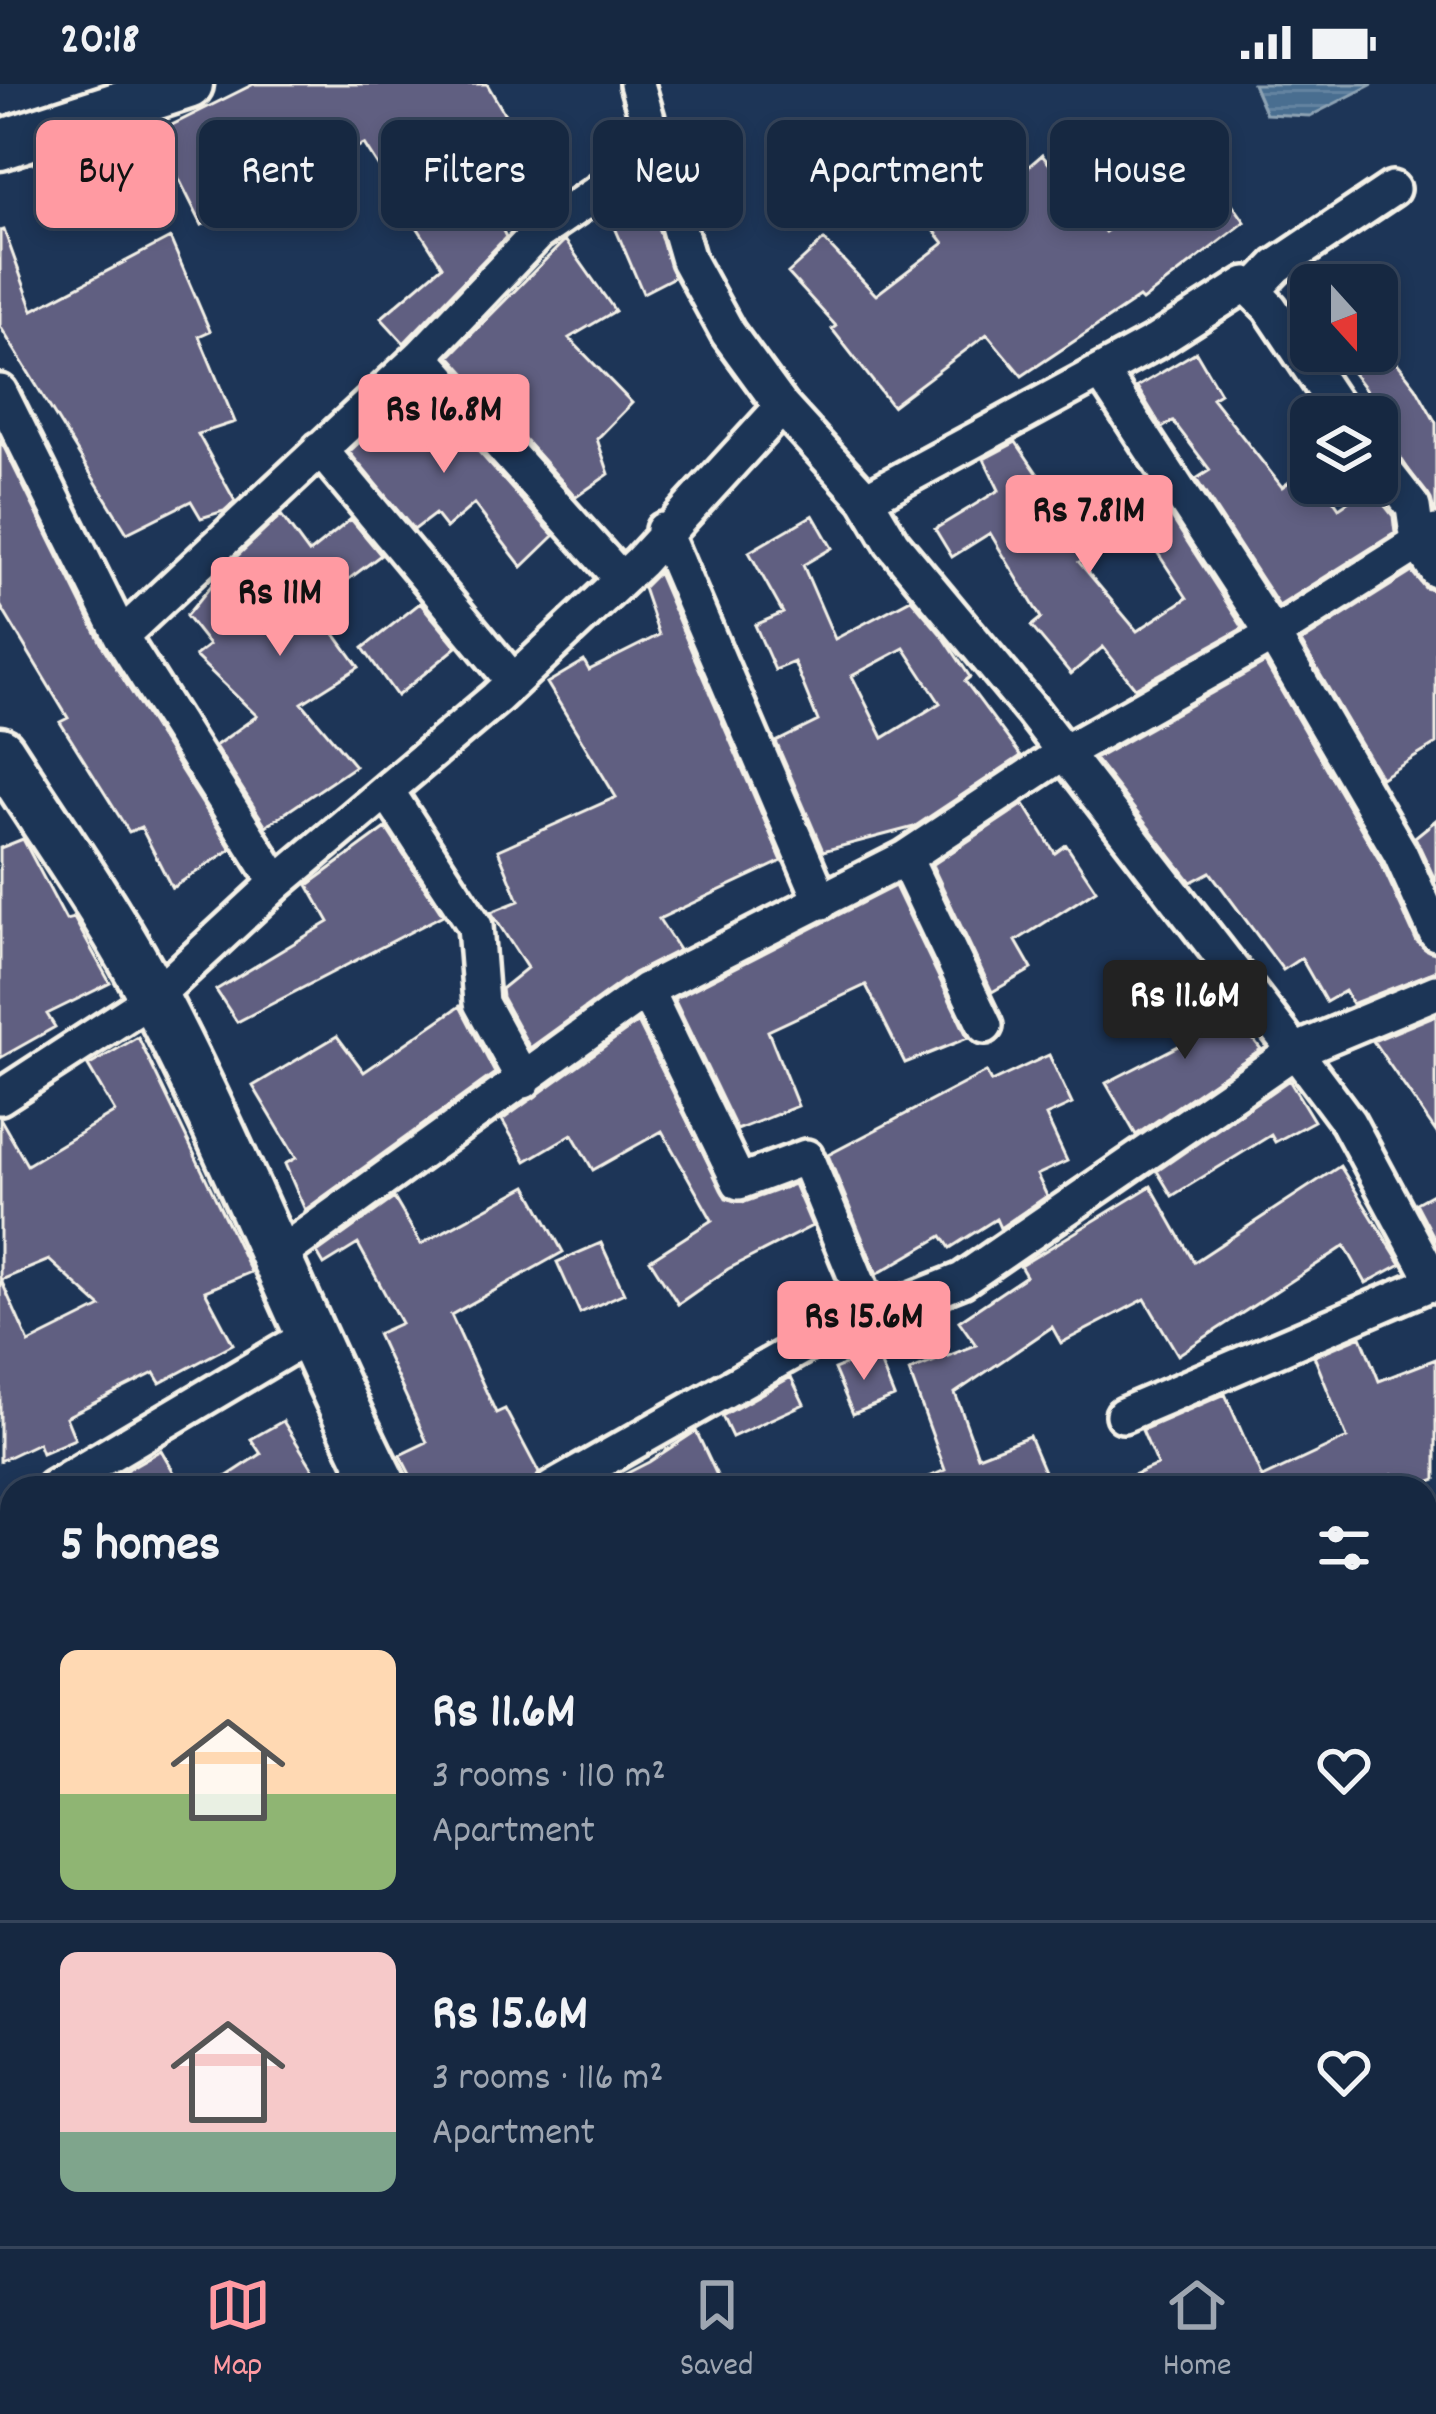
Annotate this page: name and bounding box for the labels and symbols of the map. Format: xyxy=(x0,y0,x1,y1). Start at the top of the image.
north arrow xyxy=(1290,264,1398,372)
pin: Rs 16.8M xyxy=(320,374,568,476)
pin: Rs 7.81M xyxy=(965,475,1213,577)
pin: Rs 11M xyxy=(182,557,378,659)
pin: Rs 11.6M xyxy=(1061,960,1309,1062)
pin: Rs 15.6M xyxy=(740,1281,988,1383)

